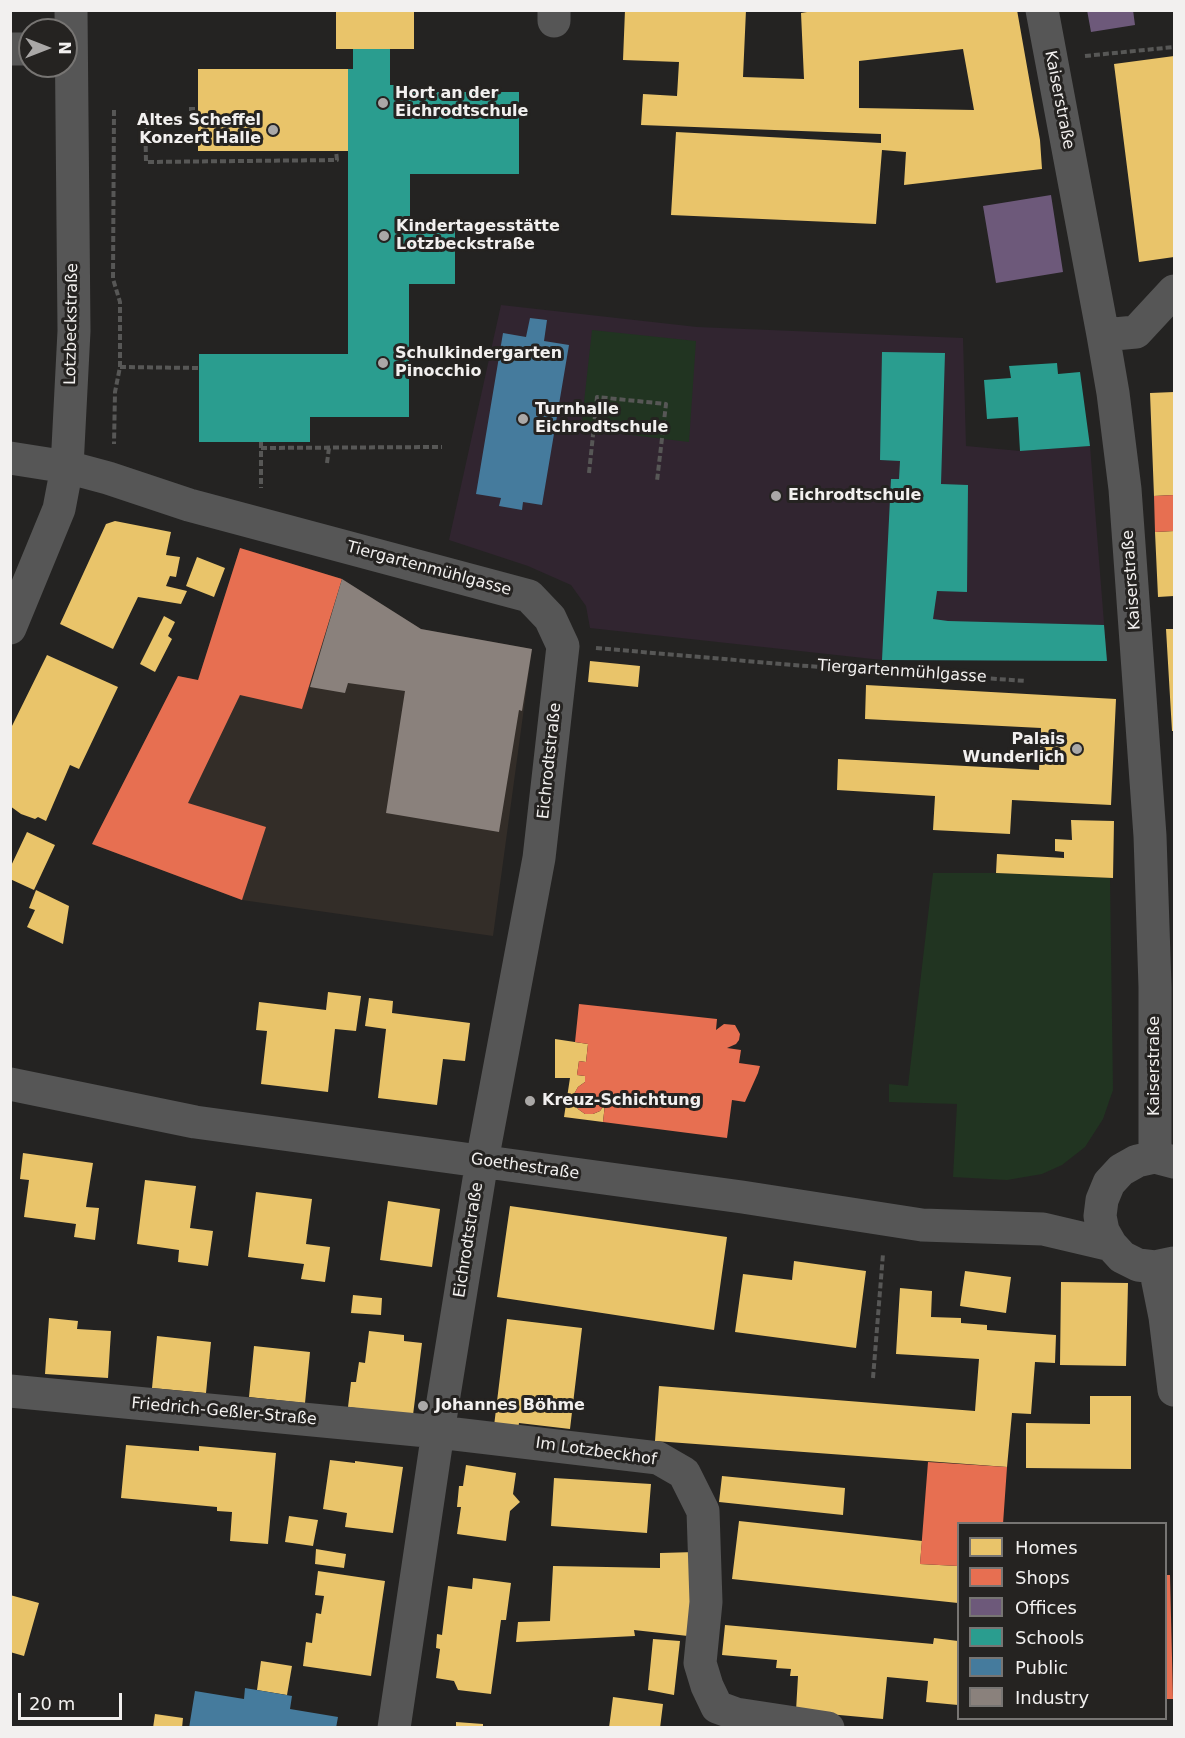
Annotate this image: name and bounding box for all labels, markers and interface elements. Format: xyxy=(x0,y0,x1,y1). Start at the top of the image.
north arrow xyxy=(18,18,78,78)
text: N xyxy=(55,41,74,55)
street label: Kaiserstraße xyxy=(1040,49,1078,151)
place label: Hort an der Eichrodtschule xyxy=(395,84,528,122)
marker: Hort an der Eichrodtschule xyxy=(376,96,390,110)
place label: Altes Scheffel Konzert Halle xyxy=(137,111,261,149)
marker: Altes Scheffel Konzert Halle xyxy=(266,123,280,137)
place label: Kindertagesstätte Lotzbeckstraße xyxy=(396,217,560,255)
marker: Kindertagesstätte Lotzbeckstraße xyxy=(377,229,391,243)
street label: Lotzbeckstraße xyxy=(61,263,83,385)
place label: Schulkindergarten Pinocchio xyxy=(395,344,562,382)
marker: Schulkindergarten Pinocchio xyxy=(376,356,390,370)
place label: Turnhalle Eichrodtschule xyxy=(535,400,668,438)
marker: Turnhalle Eichrodtschule xyxy=(516,412,530,426)
place label: Eichrodtschule xyxy=(788,486,921,506)
marker: Eichrodtschule xyxy=(769,489,783,503)
street label: Kaiserstraße xyxy=(1119,529,1145,631)
street label: Tiergartenmühlgasse xyxy=(345,538,513,600)
street label: Tiergartenmühlgasse xyxy=(817,657,987,687)
street label: Eichrodtstraße xyxy=(534,702,566,820)
place label: Palais Wunderlich xyxy=(963,730,1065,768)
marker: Palais Wunderlich xyxy=(1070,742,1084,756)
street label: Kaiserstraße xyxy=(1145,1016,1165,1116)
place label: Kreuz-Schichtung xyxy=(542,1091,701,1111)
marker: Kreuz-Schichtung xyxy=(523,1094,537,1108)
street label: Goethestraße xyxy=(470,1150,580,1184)
street label: Eichrodtstraße xyxy=(450,1181,488,1299)
street label: Friedrich-Geßler-Straße xyxy=(130,1394,318,1430)
place label: Johannes Böhme xyxy=(435,1396,585,1416)
marker: Johannes Böhme xyxy=(416,1399,430,1413)
street label: Im Lotzbeckhof xyxy=(534,1434,658,1470)
legend xyxy=(957,1522,1167,1720)
text: Homes xyxy=(1015,1537,1078,1558)
text: Shops xyxy=(1015,1567,1070,1588)
text: Offices xyxy=(1015,1597,1077,1618)
text: Schools xyxy=(1015,1627,1084,1648)
text: Public xyxy=(1015,1657,1068,1678)
scale bar xyxy=(21,1681,124,1719)
text: Industry xyxy=(1015,1687,1089,1708)
text: 20 m xyxy=(29,1693,75,1714)

